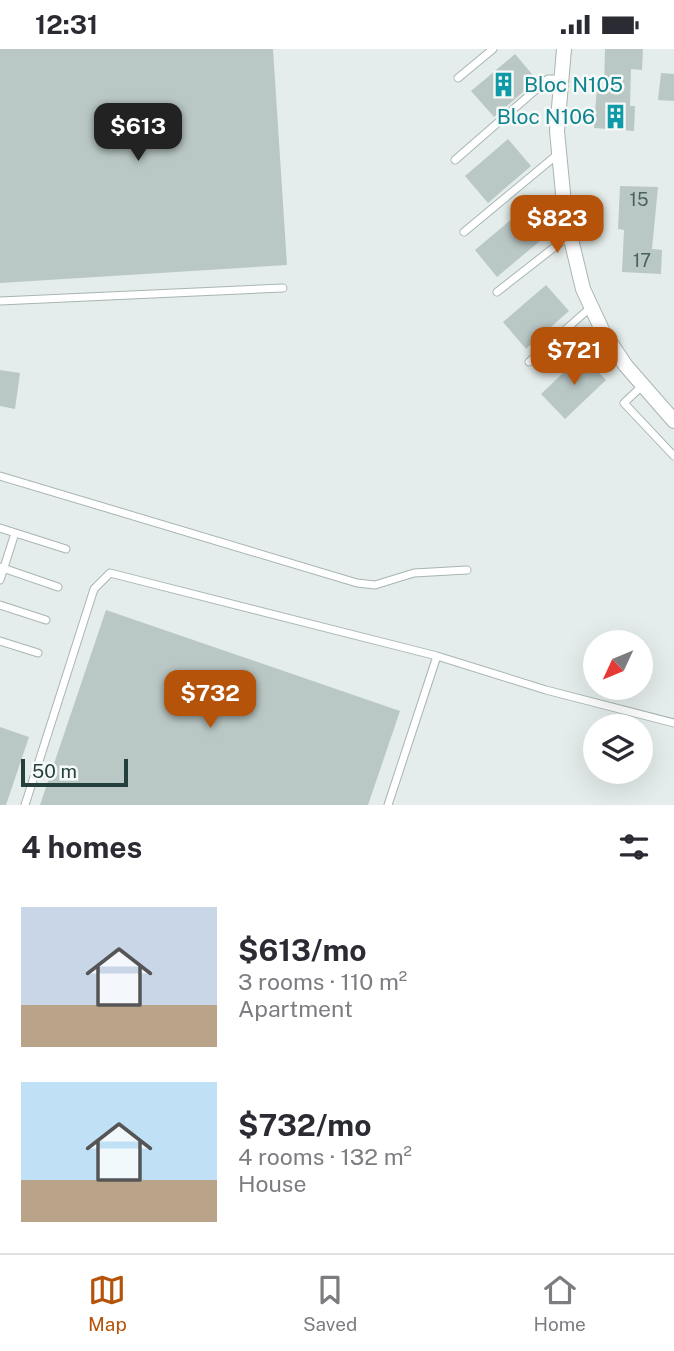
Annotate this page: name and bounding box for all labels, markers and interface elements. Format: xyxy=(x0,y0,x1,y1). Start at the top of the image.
text: 12:31 xyxy=(35,9,98,40)
building icon: Bloc N105 xyxy=(490,71,518,99)
place label: Bloc N105 xyxy=(524,72,623,97)
pin: $613 xyxy=(97,103,179,163)
building icon: Bloc N106 xyxy=(601,103,629,131)
place label: Bloc N106 xyxy=(497,104,595,129)
text: $613 xyxy=(110,112,166,139)
house number: 15 xyxy=(630,189,648,210)
pin: $823 xyxy=(516,195,598,255)
text: $823 xyxy=(527,204,587,231)
house number: 17 xyxy=(633,250,651,271)
pin: $721 xyxy=(533,327,615,387)
text: $721 xyxy=(547,336,601,363)
north arrow xyxy=(583,630,653,700)
map controls xyxy=(583,630,653,784)
pin: $732 xyxy=(169,671,251,730)
text: $732 xyxy=(180,679,240,706)
button: layers xyxy=(583,714,653,784)
scale bar xyxy=(21,756,128,788)
text: 50 m xyxy=(32,760,77,782)
icon: filters xyxy=(615,828,653,866)
text: 4 homes xyxy=(21,829,142,865)
text: $613/mo xyxy=(238,932,367,968)
icon: home xyxy=(77,935,161,1019)
text: 3 rooms · 110 m² xyxy=(238,968,407,995)
text: Apartment xyxy=(238,995,353,1022)
text: $732/mo xyxy=(238,1107,371,1143)
icon: home xyxy=(77,1110,161,1194)
text: 4 rooms · 132 m² xyxy=(238,1143,412,1170)
text: House xyxy=(238,1170,306,1197)
tab: Map xyxy=(88,1271,127,1335)
tab: Saved xyxy=(303,1271,357,1335)
tab: Home xyxy=(533,1271,586,1335)

